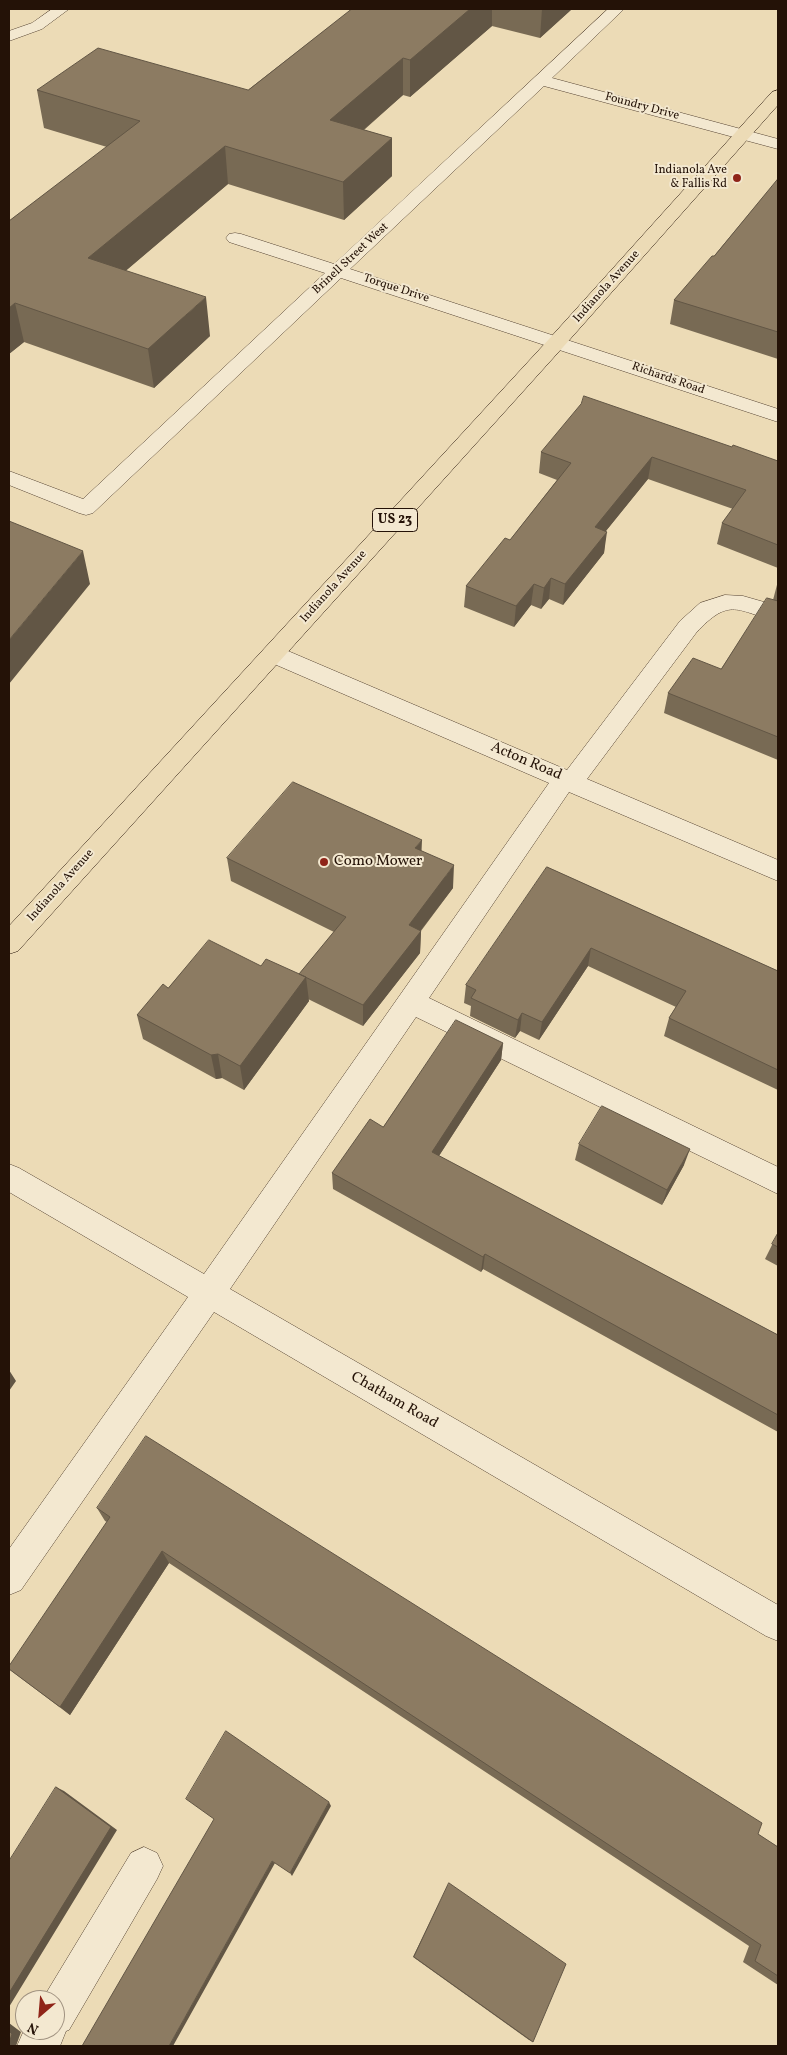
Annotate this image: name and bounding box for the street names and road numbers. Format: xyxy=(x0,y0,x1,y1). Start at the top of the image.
street label: Foundry Drive xyxy=(603,90,681,124)
street label: Brinell Street West xyxy=(310,220,392,298)
street label: Indianola Avenue xyxy=(571,248,643,326)
street label: Torque Drive xyxy=(361,272,431,306)
street label: Richards Road xyxy=(630,360,706,398)
road number: US 23 xyxy=(372,508,418,532)
street label: Indianola Avenue xyxy=(298,548,370,626)
street label: Acton Road xyxy=(488,739,564,785)
street label: Indianola Avenue xyxy=(25,847,97,925)
street label: Chatham Road xyxy=(347,1369,441,1433)

